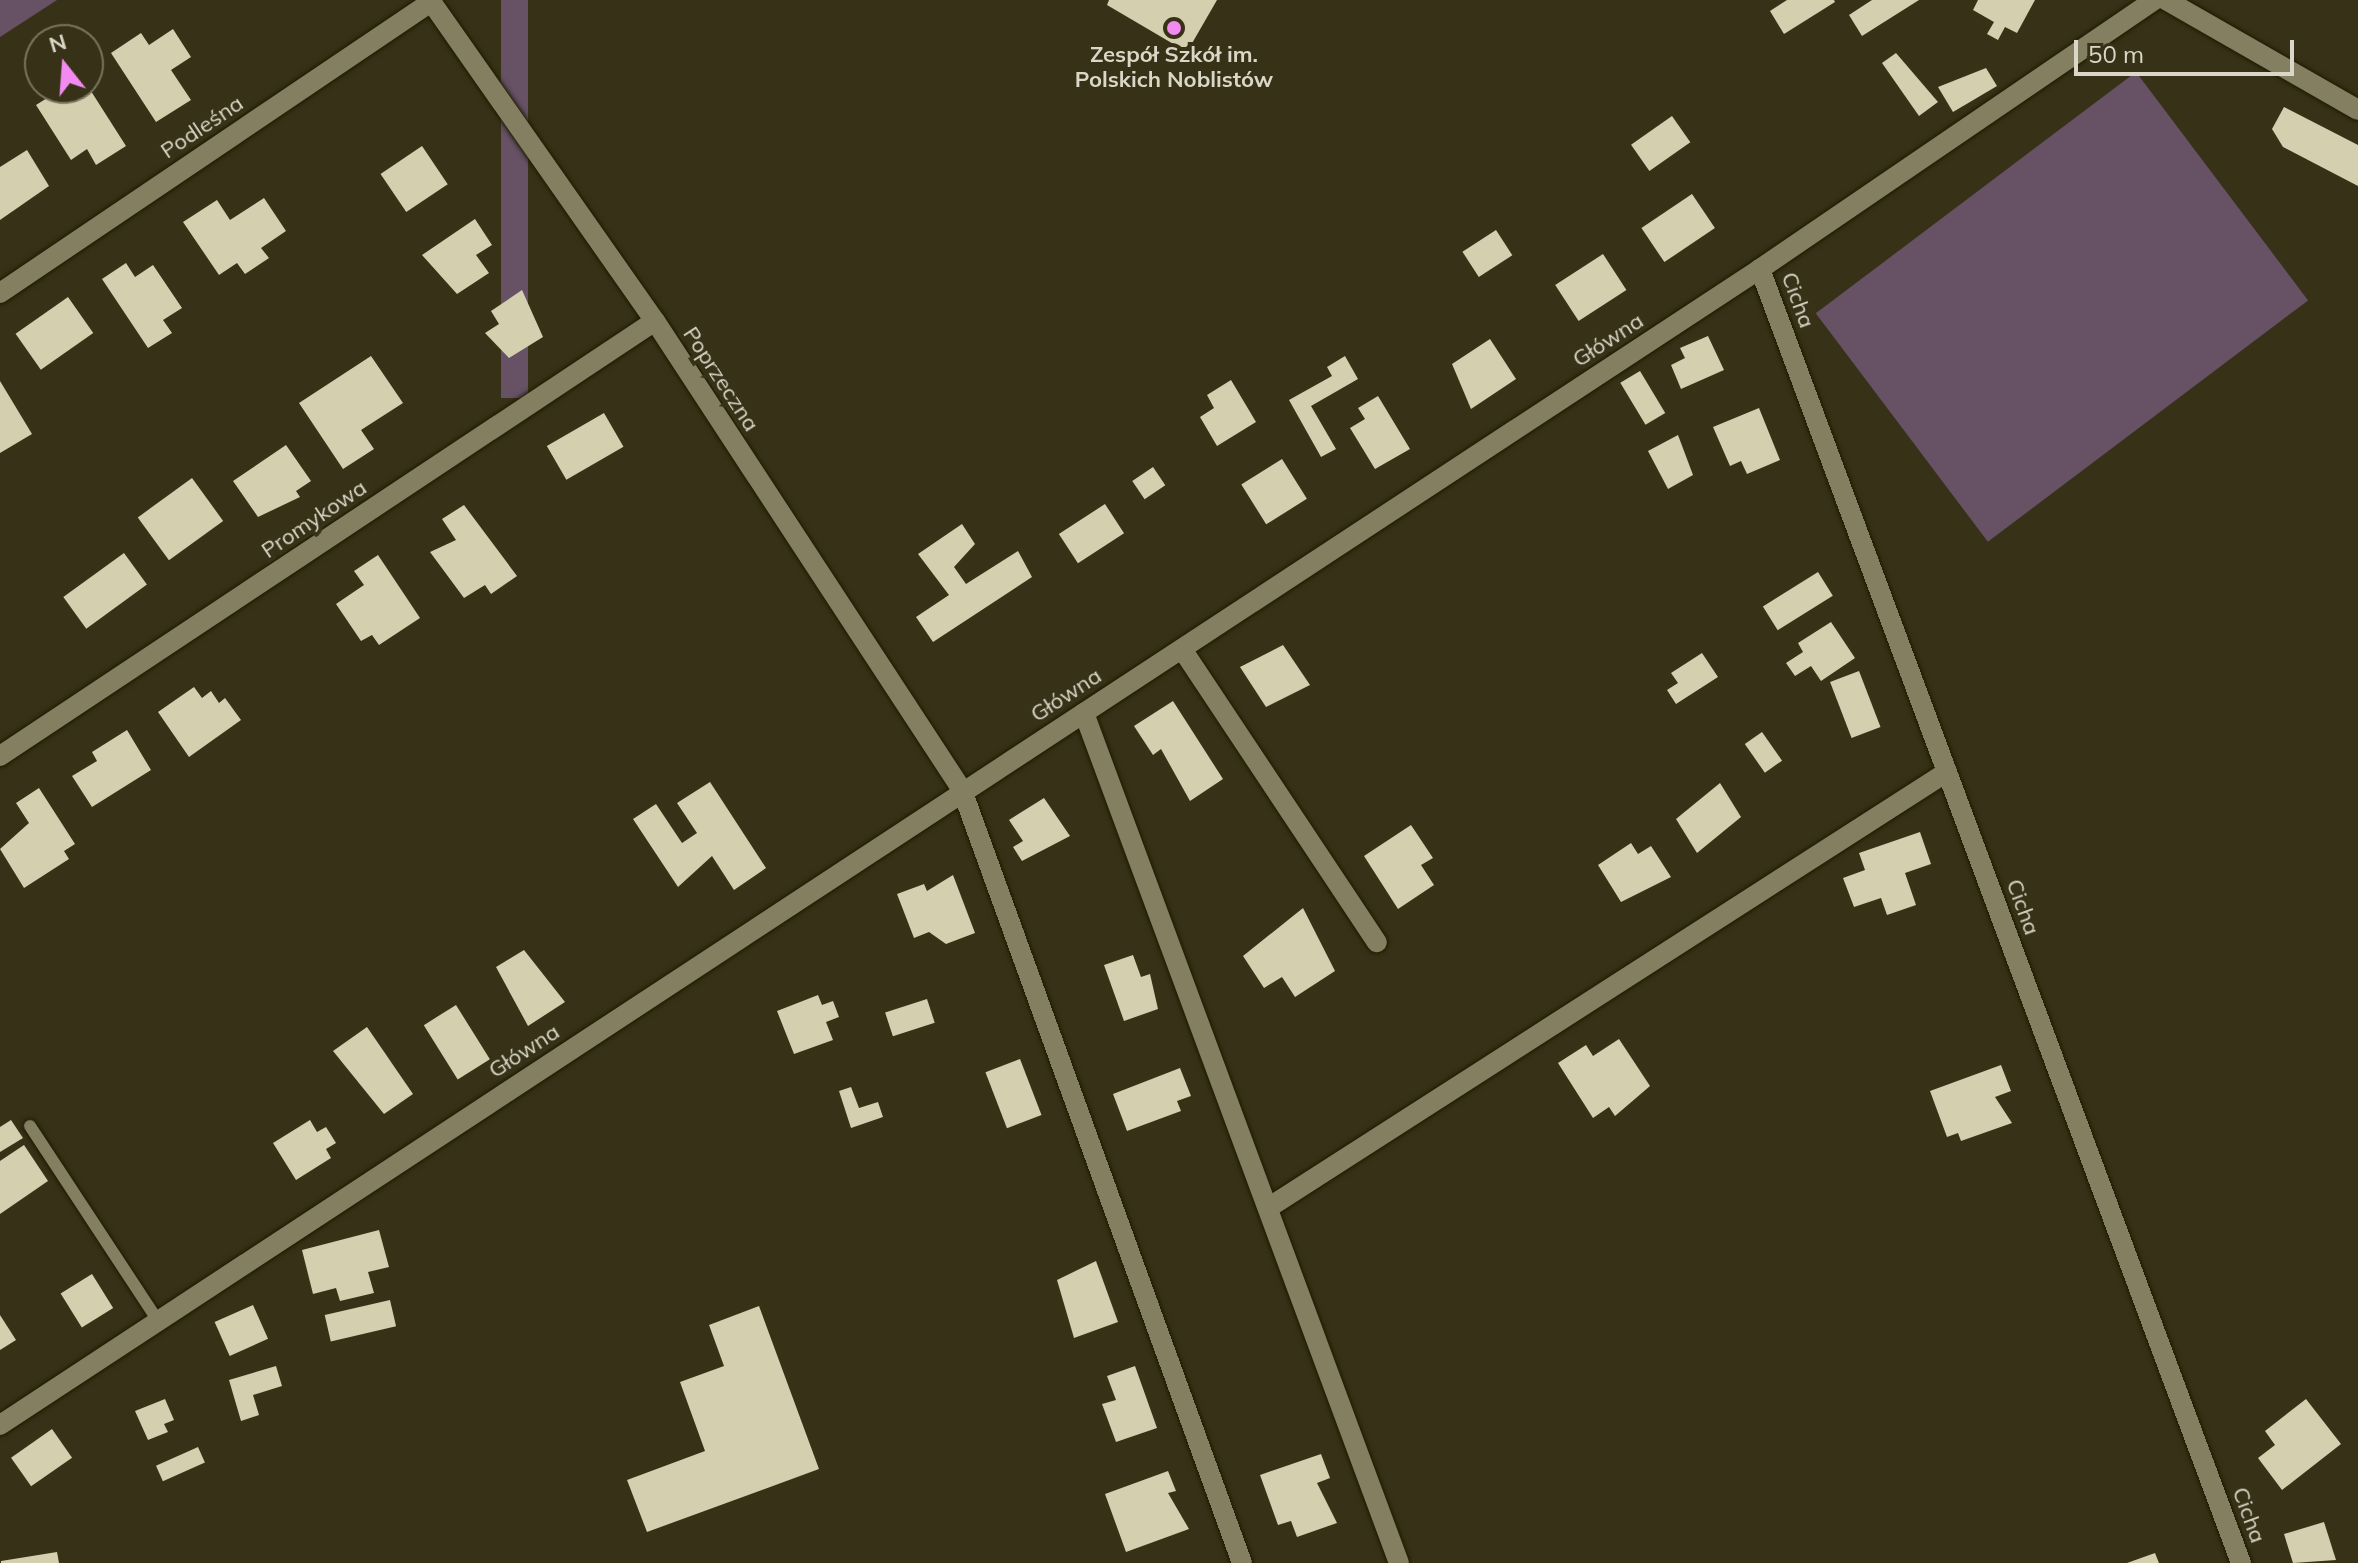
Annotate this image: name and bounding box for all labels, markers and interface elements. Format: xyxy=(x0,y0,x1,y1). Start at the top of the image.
marker: Zespół Szkół im. Polskich Noblistów xyxy=(1165,19,1183,37)
north arrow xyxy=(24,24,104,104)
scale bar xyxy=(2078,24,2298,74)
text: N xyxy=(46,27,70,59)
text: 50 m xyxy=(2088,39,2144,69)
place label: Zespół Szkół im. Polskich Noblistów xyxy=(1075,41,1273,92)
street label: Podleśna xyxy=(156,90,248,164)
street label: Cicha xyxy=(1776,269,1820,331)
street label: Główna xyxy=(1568,307,1648,373)
street label: Poprzeczna xyxy=(677,322,765,436)
street label: Promykowa xyxy=(256,474,372,564)
street label: Główna xyxy=(1026,662,1106,728)
street label: Cicha xyxy=(2001,876,2045,938)
street label: Główna xyxy=(484,1018,564,1084)
street label: Cicha xyxy=(2227,1484,2271,1546)

